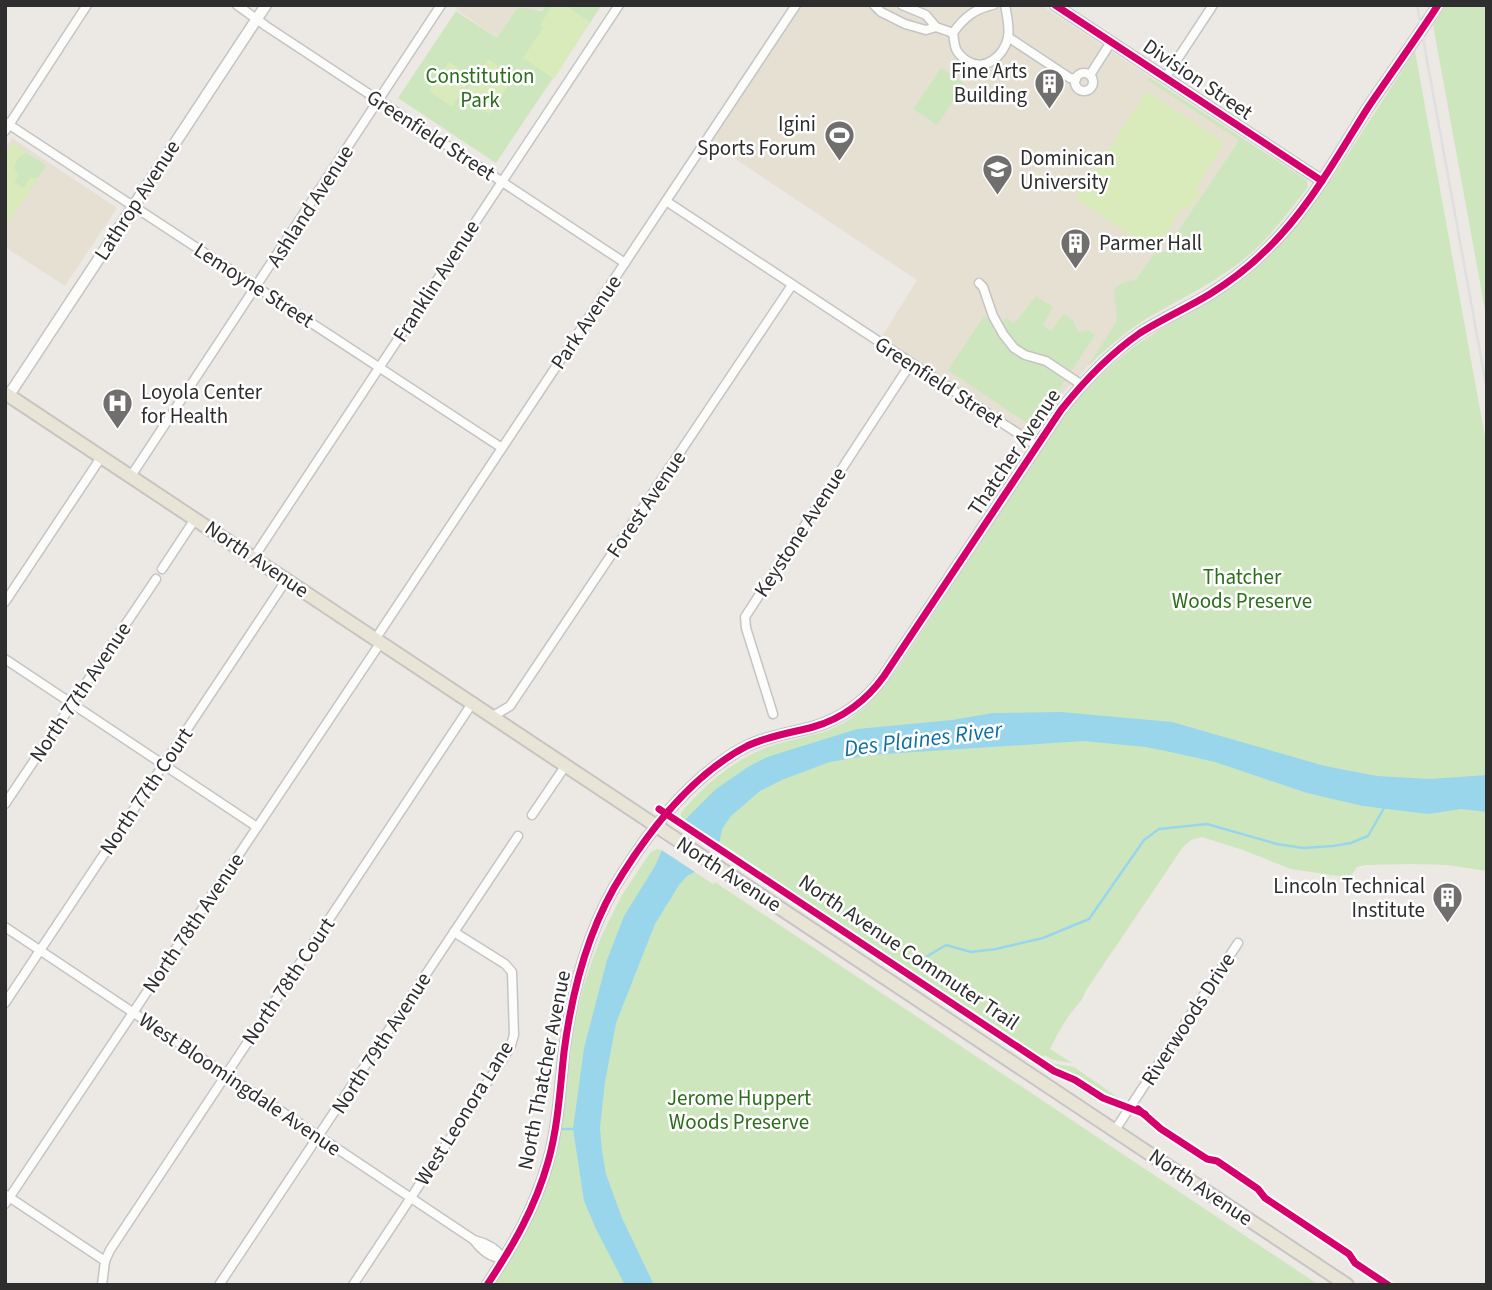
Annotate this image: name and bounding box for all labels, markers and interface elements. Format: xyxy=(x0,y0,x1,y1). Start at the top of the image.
street label: Division Street xyxy=(1137,31,1259,127)
place label: Fine Arts Building xyxy=(951,56,1027,110)
park label: Constitution Park xyxy=(425,61,535,115)
building icon: Fine Arts Building xyxy=(1033,66,1067,110)
street label: Greenfield Street xyxy=(361,82,501,188)
place label: Igini Sports Forum xyxy=(697,109,816,163)
sports icon: Igini Sports Forum xyxy=(822,119,856,163)
street label: Lathrop Avenue xyxy=(87,134,187,266)
street label: Ashland Avenue xyxy=(259,139,361,273)
place label: Dominican University xyxy=(1020,143,1115,197)
school or university icon: Dominican University xyxy=(980,153,1014,197)
street label: Franklin Avenue xyxy=(385,214,487,348)
building icon: Parmer Hall xyxy=(1059,226,1093,270)
place label: Parmer Hall xyxy=(1099,228,1202,258)
street label: Lemoyne Street xyxy=(188,235,320,335)
street label: Park Avenue xyxy=(543,269,629,375)
street label: Greenfield Street xyxy=(869,329,1009,435)
place label: Loyola Center for Health xyxy=(141,377,263,431)
street label: Thatcher Avenue xyxy=(960,383,1068,521)
hospital icon: Loyola Center for Health xyxy=(101,387,135,431)
street label: Forest Avenue xyxy=(599,444,693,564)
street label: Keystone Avenue xyxy=(747,461,853,603)
street label: North Avenue xyxy=(199,513,315,605)
park label: Thatcher Woods Preserve xyxy=(1172,562,1312,616)
street label: North 77th Avenue xyxy=(22,616,138,768)
water label: Des Plaines River xyxy=(842,713,1005,765)
street label: North 77th Court xyxy=(92,721,200,861)
street label: North Avenue xyxy=(671,829,787,919)
street label: North 78th Avenue xyxy=(135,847,251,999)
street label: North Avenue Commuter Trail xyxy=(793,867,1025,1037)
place label: Lincoln Technical Institute xyxy=(1273,871,1425,925)
building icon: Lincoln Technical Institute xyxy=(1431,881,1465,925)
street label: North 78th Court xyxy=(234,911,342,1051)
street label: Riverwoods Drive xyxy=(1134,947,1242,1091)
street label: North 79th Avenue xyxy=(324,966,438,1120)
street label: North Thatcher Avenue xyxy=(510,968,578,1172)
street label: West Bloomingdale Avenue xyxy=(133,1005,347,1163)
street label: West Leonora Lane xyxy=(407,1035,521,1191)
park label: Jerome Huppert Woods Preserve xyxy=(667,1083,811,1137)
street label: North Avenue xyxy=(1143,1141,1259,1233)

